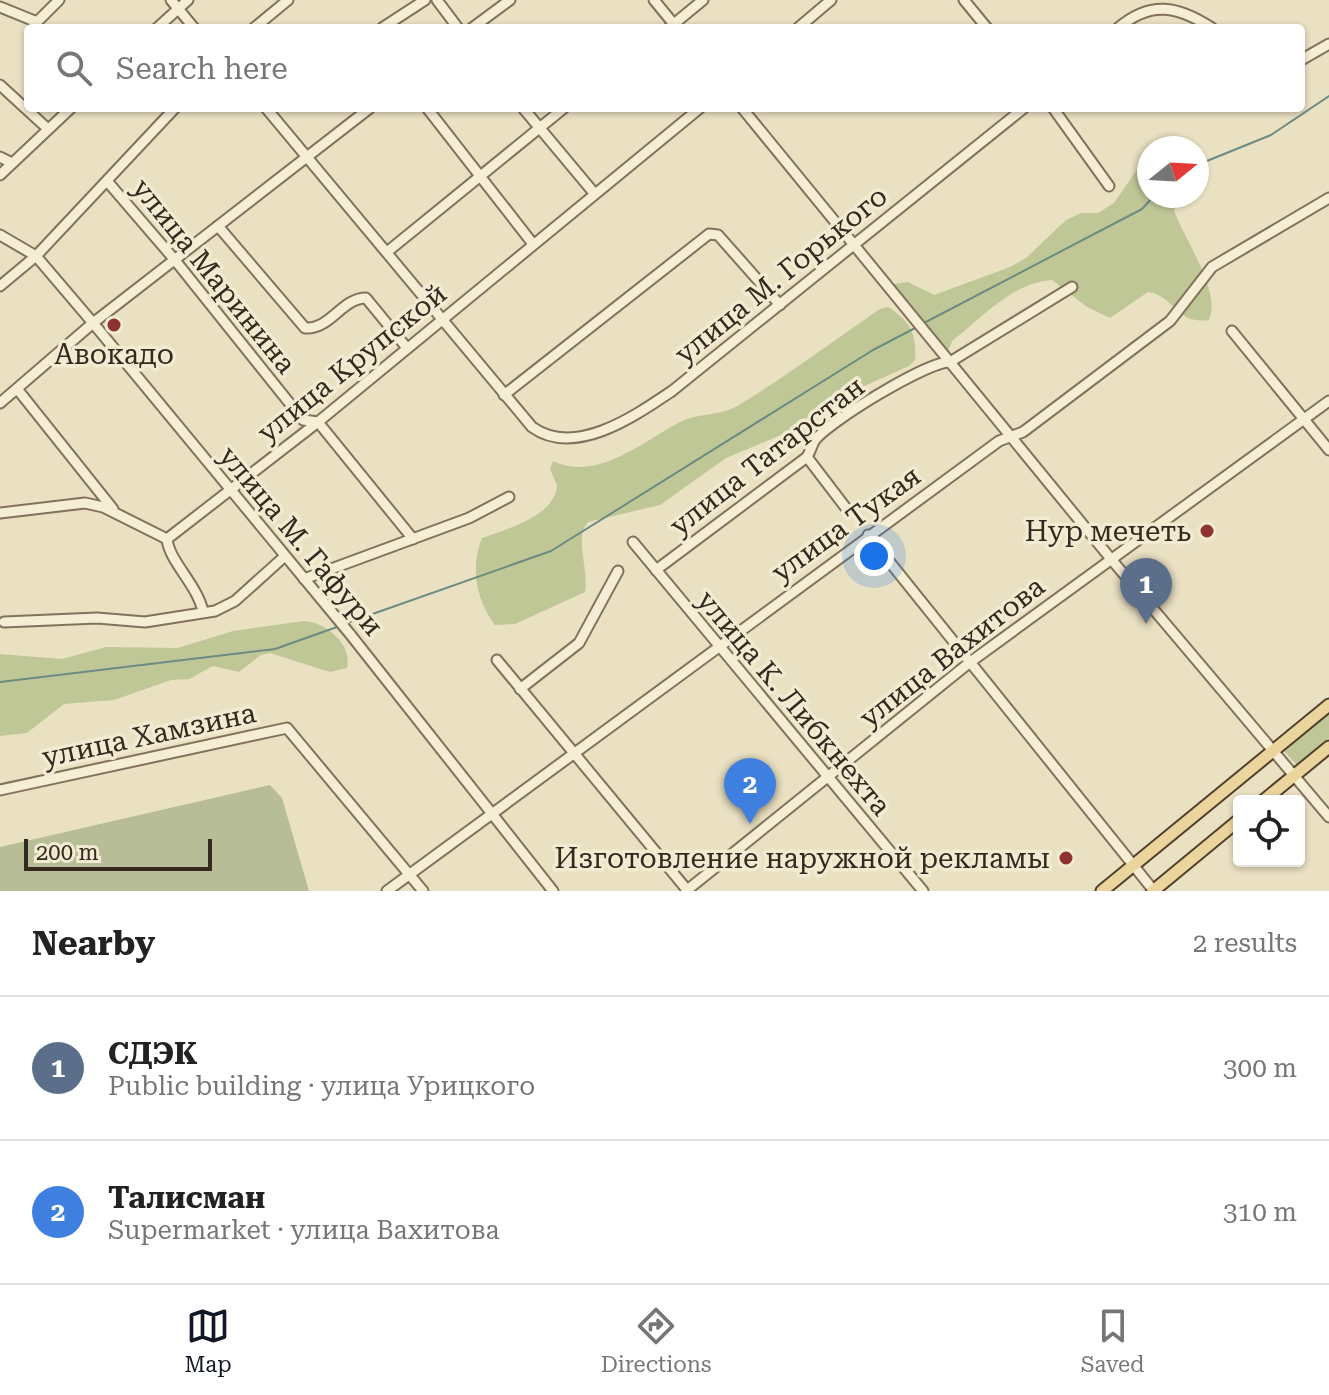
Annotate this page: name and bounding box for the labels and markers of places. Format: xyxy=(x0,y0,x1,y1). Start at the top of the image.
marker: Авокадо xyxy=(105,316,123,334)
place label: Авокадо xyxy=(54,338,174,371)
place label: Нур мечеть xyxy=(1025,515,1191,548)
marker: Нур мечеть xyxy=(1198,522,1216,540)
pin: 1 xyxy=(1120,558,1172,624)
pin: 2 xyxy=(724,758,776,824)
place label: Изготовление наружной рекламы xyxy=(555,842,1050,875)
marker: Изготовление наружной рекламы xyxy=(1057,849,1075,867)

